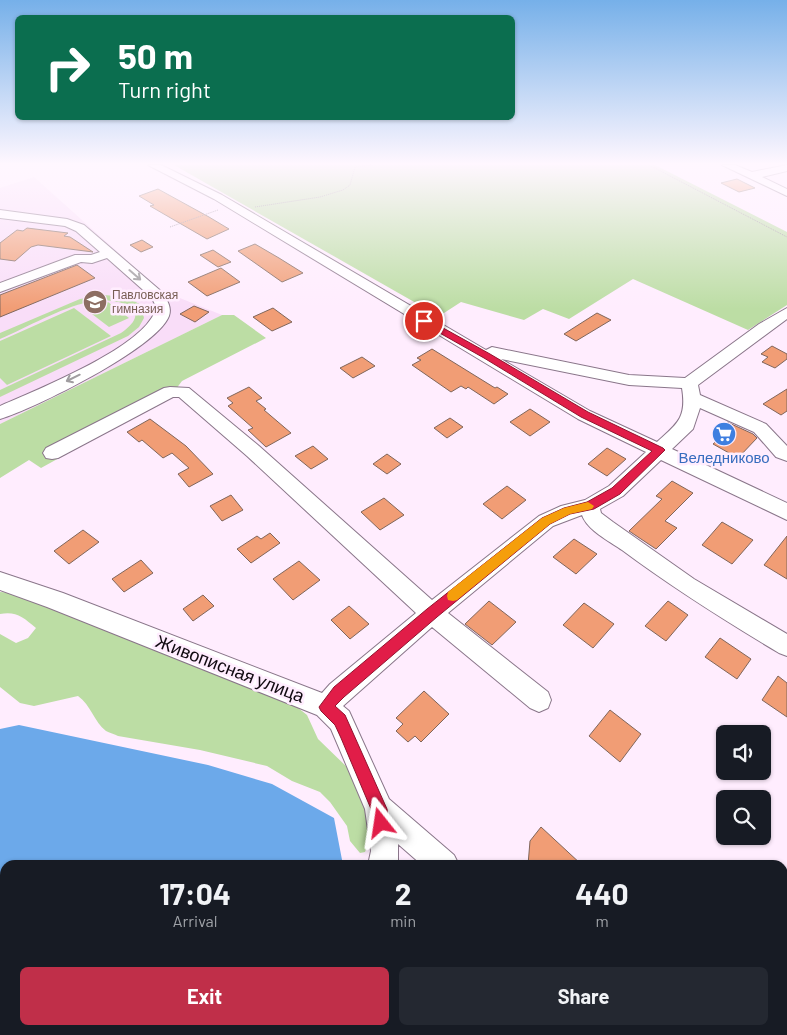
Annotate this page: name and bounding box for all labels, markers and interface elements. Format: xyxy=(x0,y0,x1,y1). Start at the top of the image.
text: 50 m xyxy=(118,34,193,76)
icon: right xyxy=(35,35,100,100)
text: Turn right xyxy=(118,76,211,102)
one-way arrow xyxy=(128,270,141,281)
place label: Павловская гимназия xyxy=(112,287,178,315)
school or university icon: Павловская гимназия xyxy=(82,289,108,315)
pin xyxy=(403,300,445,342)
icon: arrive xyxy=(410,307,438,335)
one-way arrow xyxy=(66,374,81,383)
supermarket icon: Веледниково xyxy=(711,421,737,447)
place label: Веледниково xyxy=(678,448,770,466)
street label: Живописная улица xyxy=(153,630,309,707)
map controls xyxy=(716,725,771,845)
button: sound xyxy=(716,725,771,780)
button: search xyxy=(716,790,771,845)
position arrow xyxy=(354,796,406,848)
text: 17:04 xyxy=(159,875,231,911)
text: 2 xyxy=(395,875,412,911)
text: 440 xyxy=(575,875,629,911)
text: Arrival xyxy=(173,911,217,930)
text: min xyxy=(390,911,416,930)
text: m xyxy=(595,911,609,930)
button: Exit xyxy=(20,967,389,1025)
button: Share xyxy=(399,967,768,1025)

